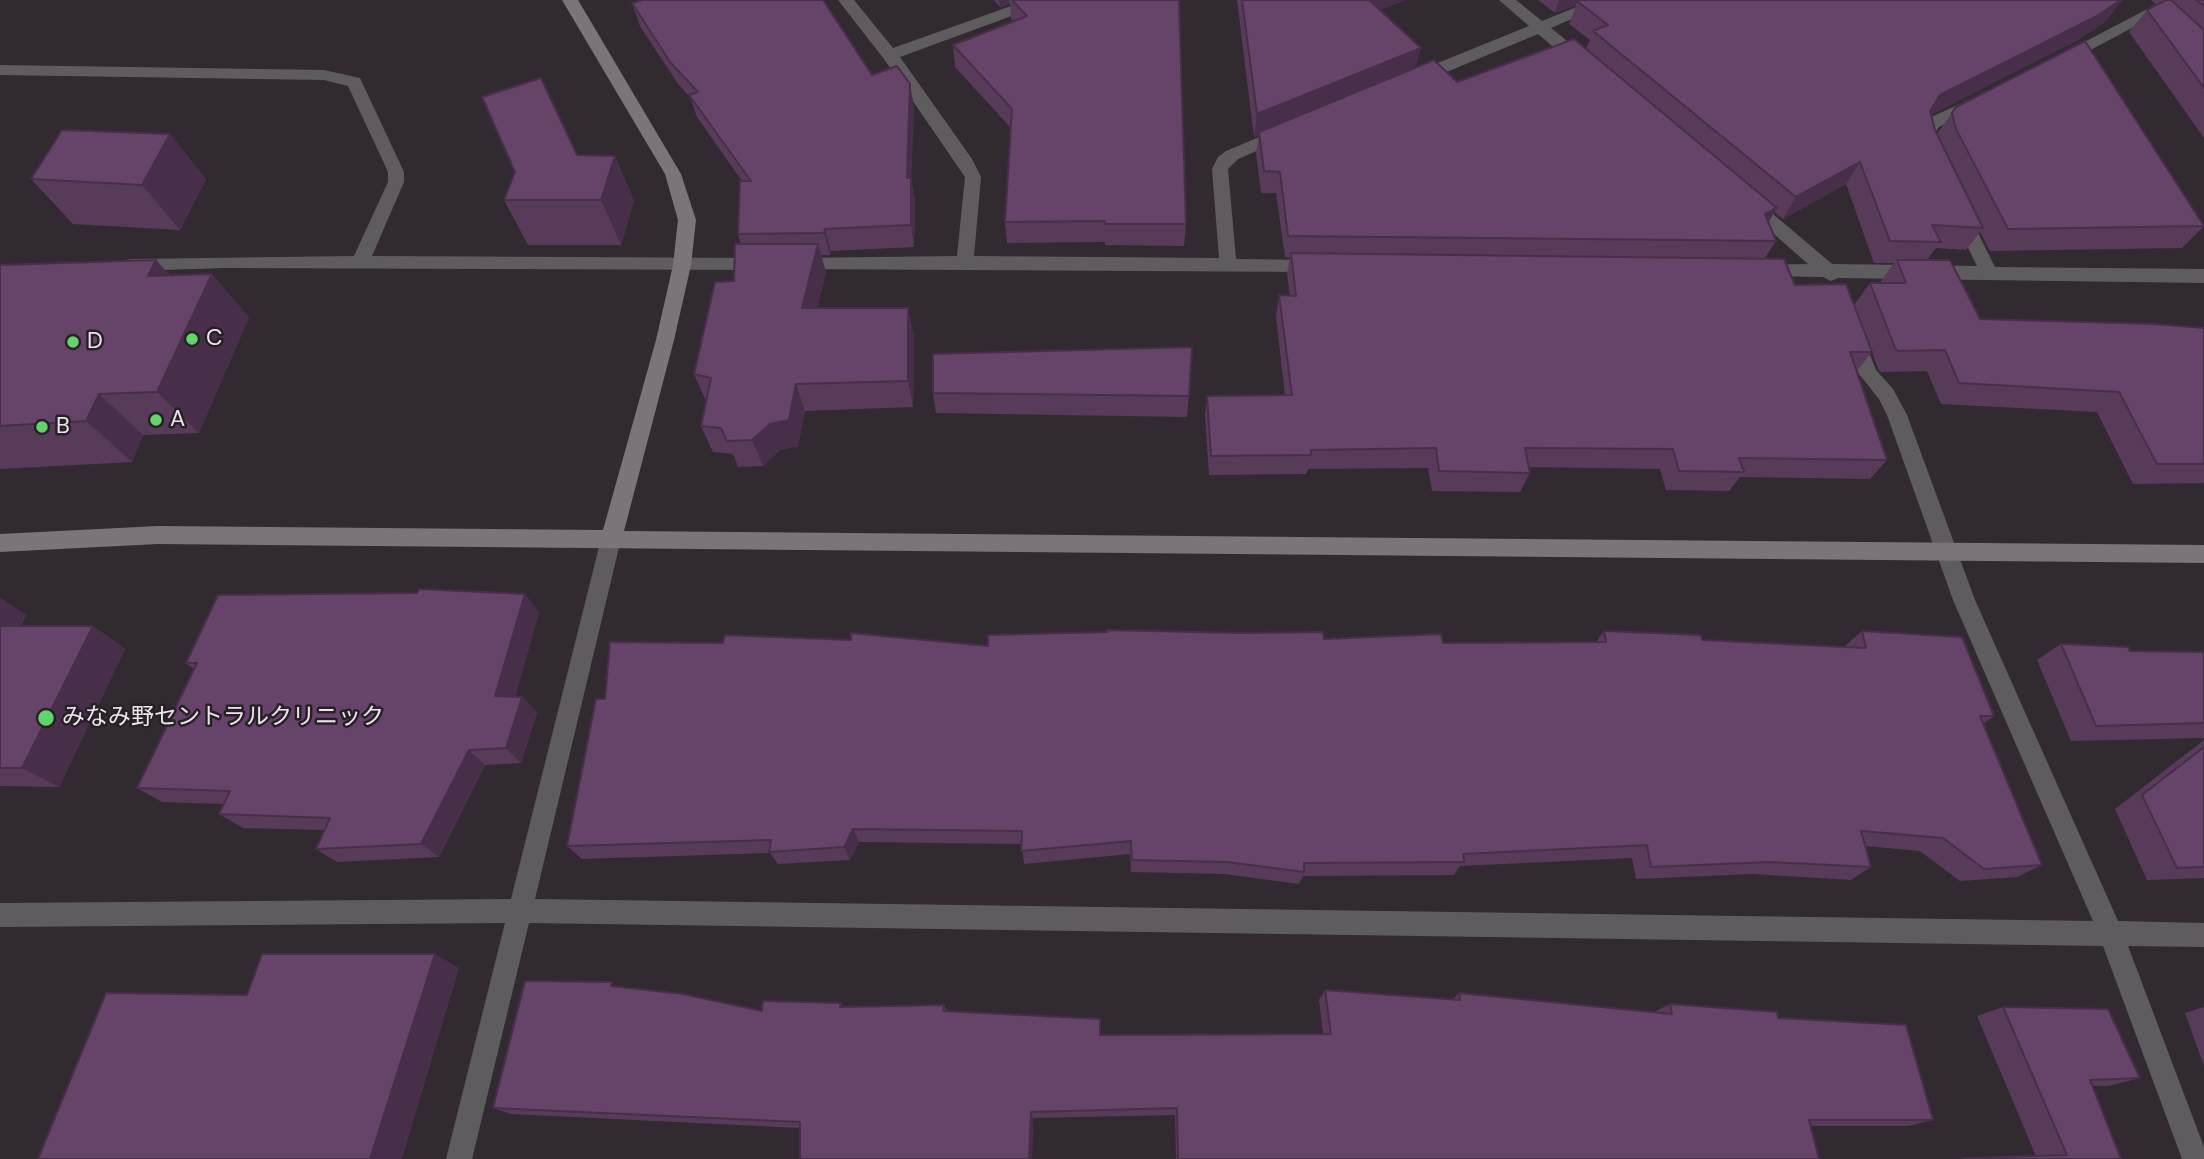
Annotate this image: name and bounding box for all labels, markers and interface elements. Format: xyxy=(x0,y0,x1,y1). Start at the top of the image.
place label: C xyxy=(206,325,222,353)
place label: D xyxy=(87,328,103,356)
marker: C xyxy=(184,331,200,347)
marker: D xyxy=(65,334,81,350)
place label: A xyxy=(170,406,185,434)
marker: A xyxy=(148,412,164,428)
place label: B xyxy=(56,413,70,441)
marker: B xyxy=(34,419,50,435)
place label: みなみ野セントラルクリニック xyxy=(62,704,384,732)
marker: みなみ野セントラルクリニック xyxy=(36,708,56,728)

